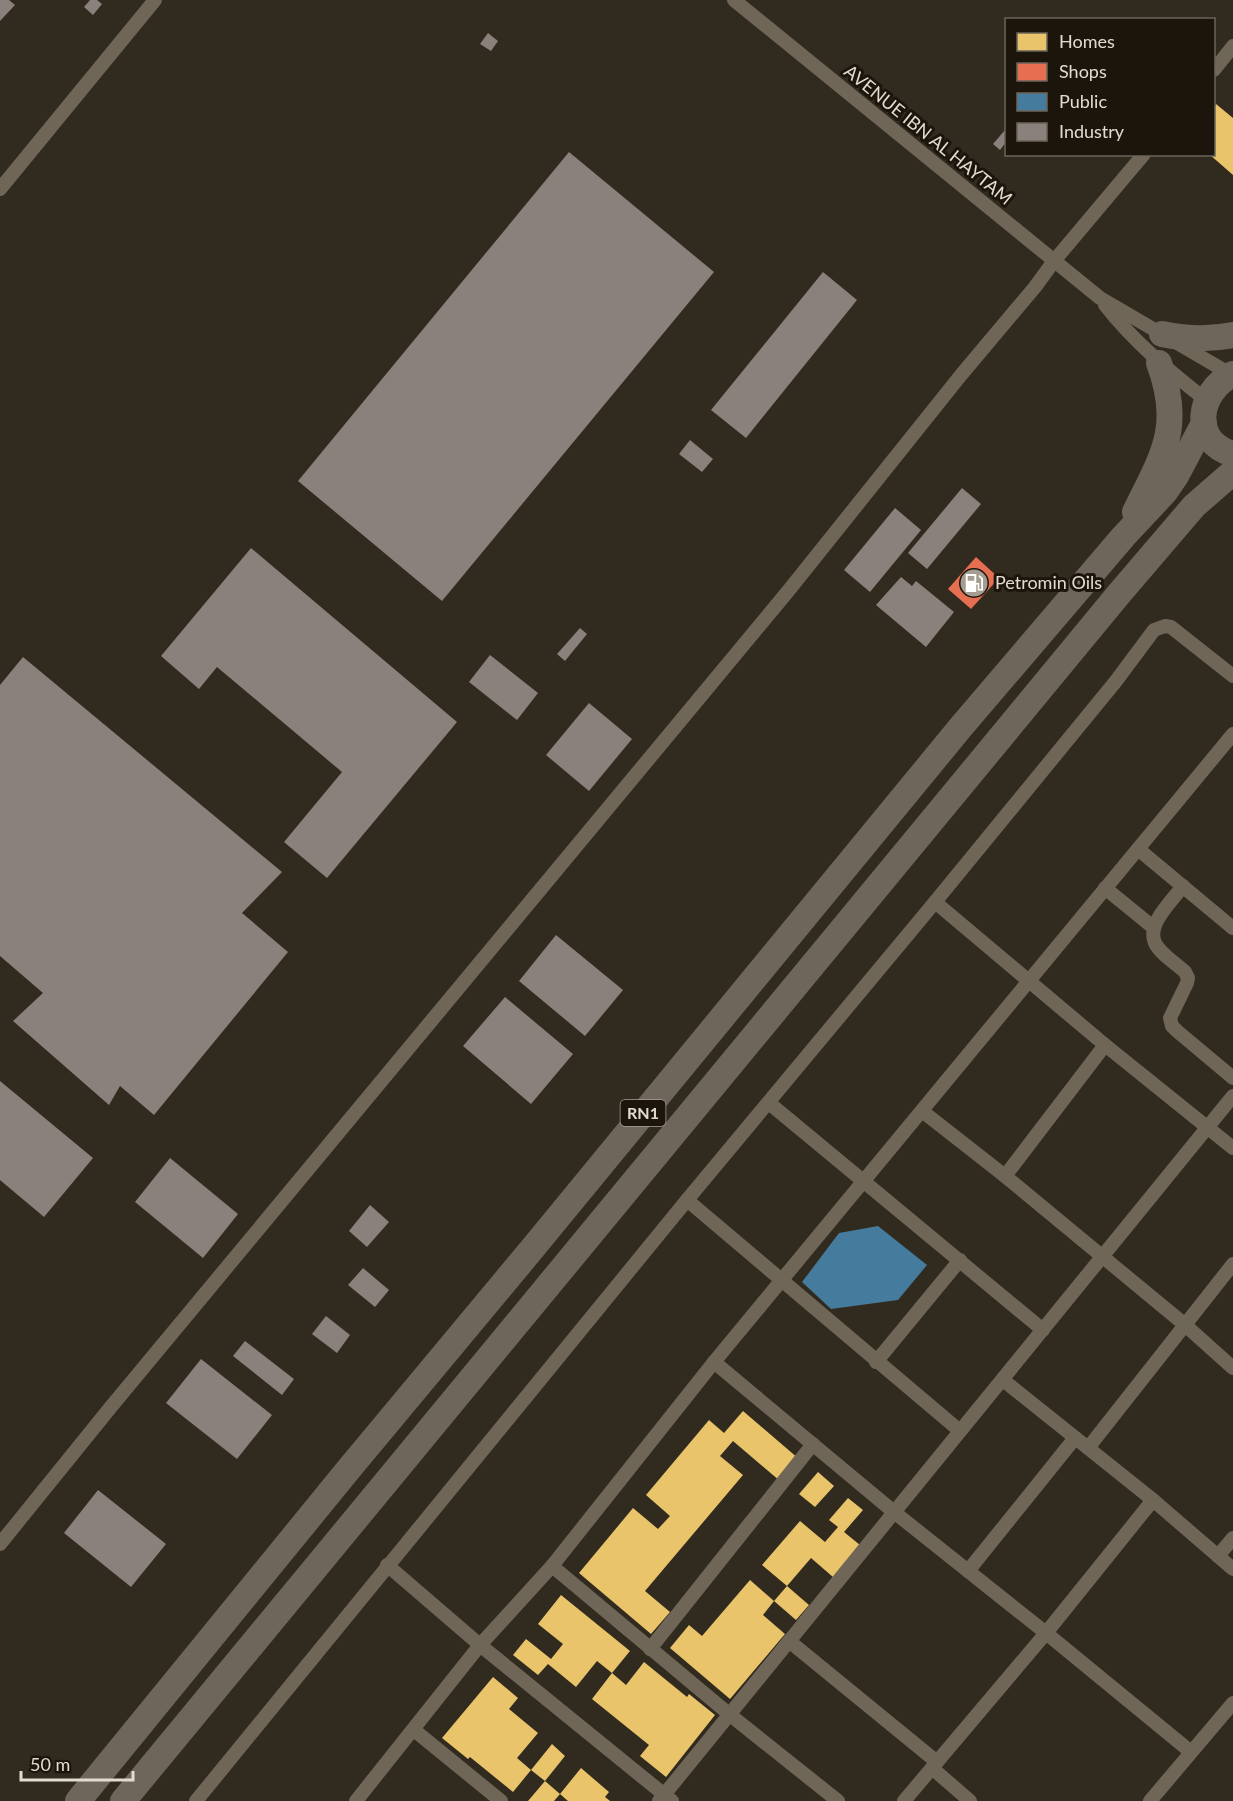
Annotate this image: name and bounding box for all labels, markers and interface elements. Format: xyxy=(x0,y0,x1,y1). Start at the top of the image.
legend xyxy=(1005,18,1215,156)
text: Homes xyxy=(1059,30,1115,52)
street label: AVENUE IBN AL HAYTAM xyxy=(840,60,1017,209)
text: Shops xyxy=(1059,60,1107,82)
text: Public xyxy=(1059,90,1107,112)
text: Industry xyxy=(1059,120,1125,142)
fuel station icon: Petromin Oils xyxy=(958,567,990,599)
place label: Petromin Oils xyxy=(995,571,1102,593)
road number: RN1 xyxy=(620,1100,666,1126)
scale bar xyxy=(21,1744,134,1782)
text: 50 m xyxy=(30,1753,70,1775)

